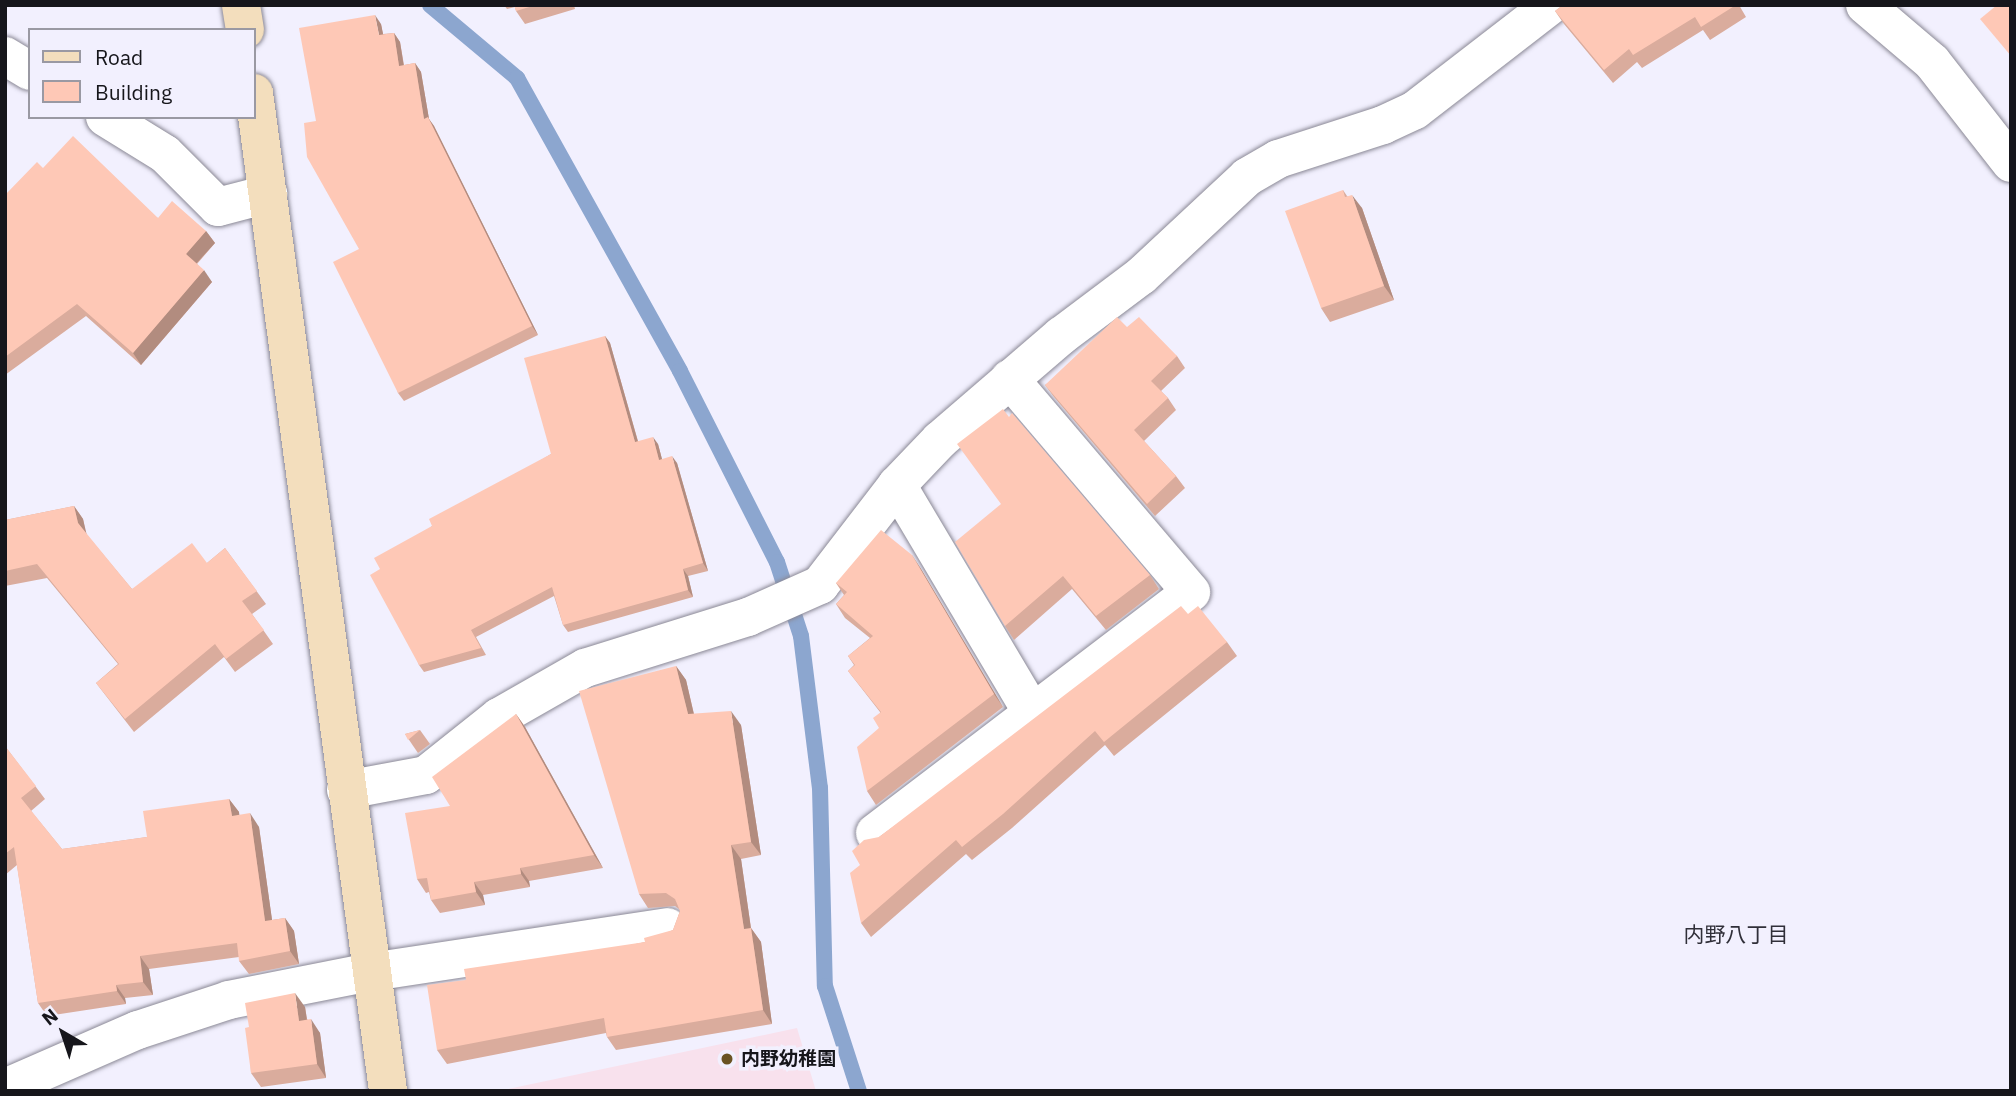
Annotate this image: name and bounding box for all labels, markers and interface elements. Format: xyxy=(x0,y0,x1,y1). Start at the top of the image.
legend xyxy=(28,28,256,119)
text: Road xyxy=(95,43,143,71)
text: Building xyxy=(95,78,172,106)
district label: 内野八丁目 xyxy=(1684,921,1788,947)
north arrow xyxy=(28,998,98,1068)
text: N xyxy=(37,1003,63,1030)
place label: 内野幼稚園 xyxy=(741,1048,836,1070)
marker: 内野幼稚園 xyxy=(719,1051,735,1067)

